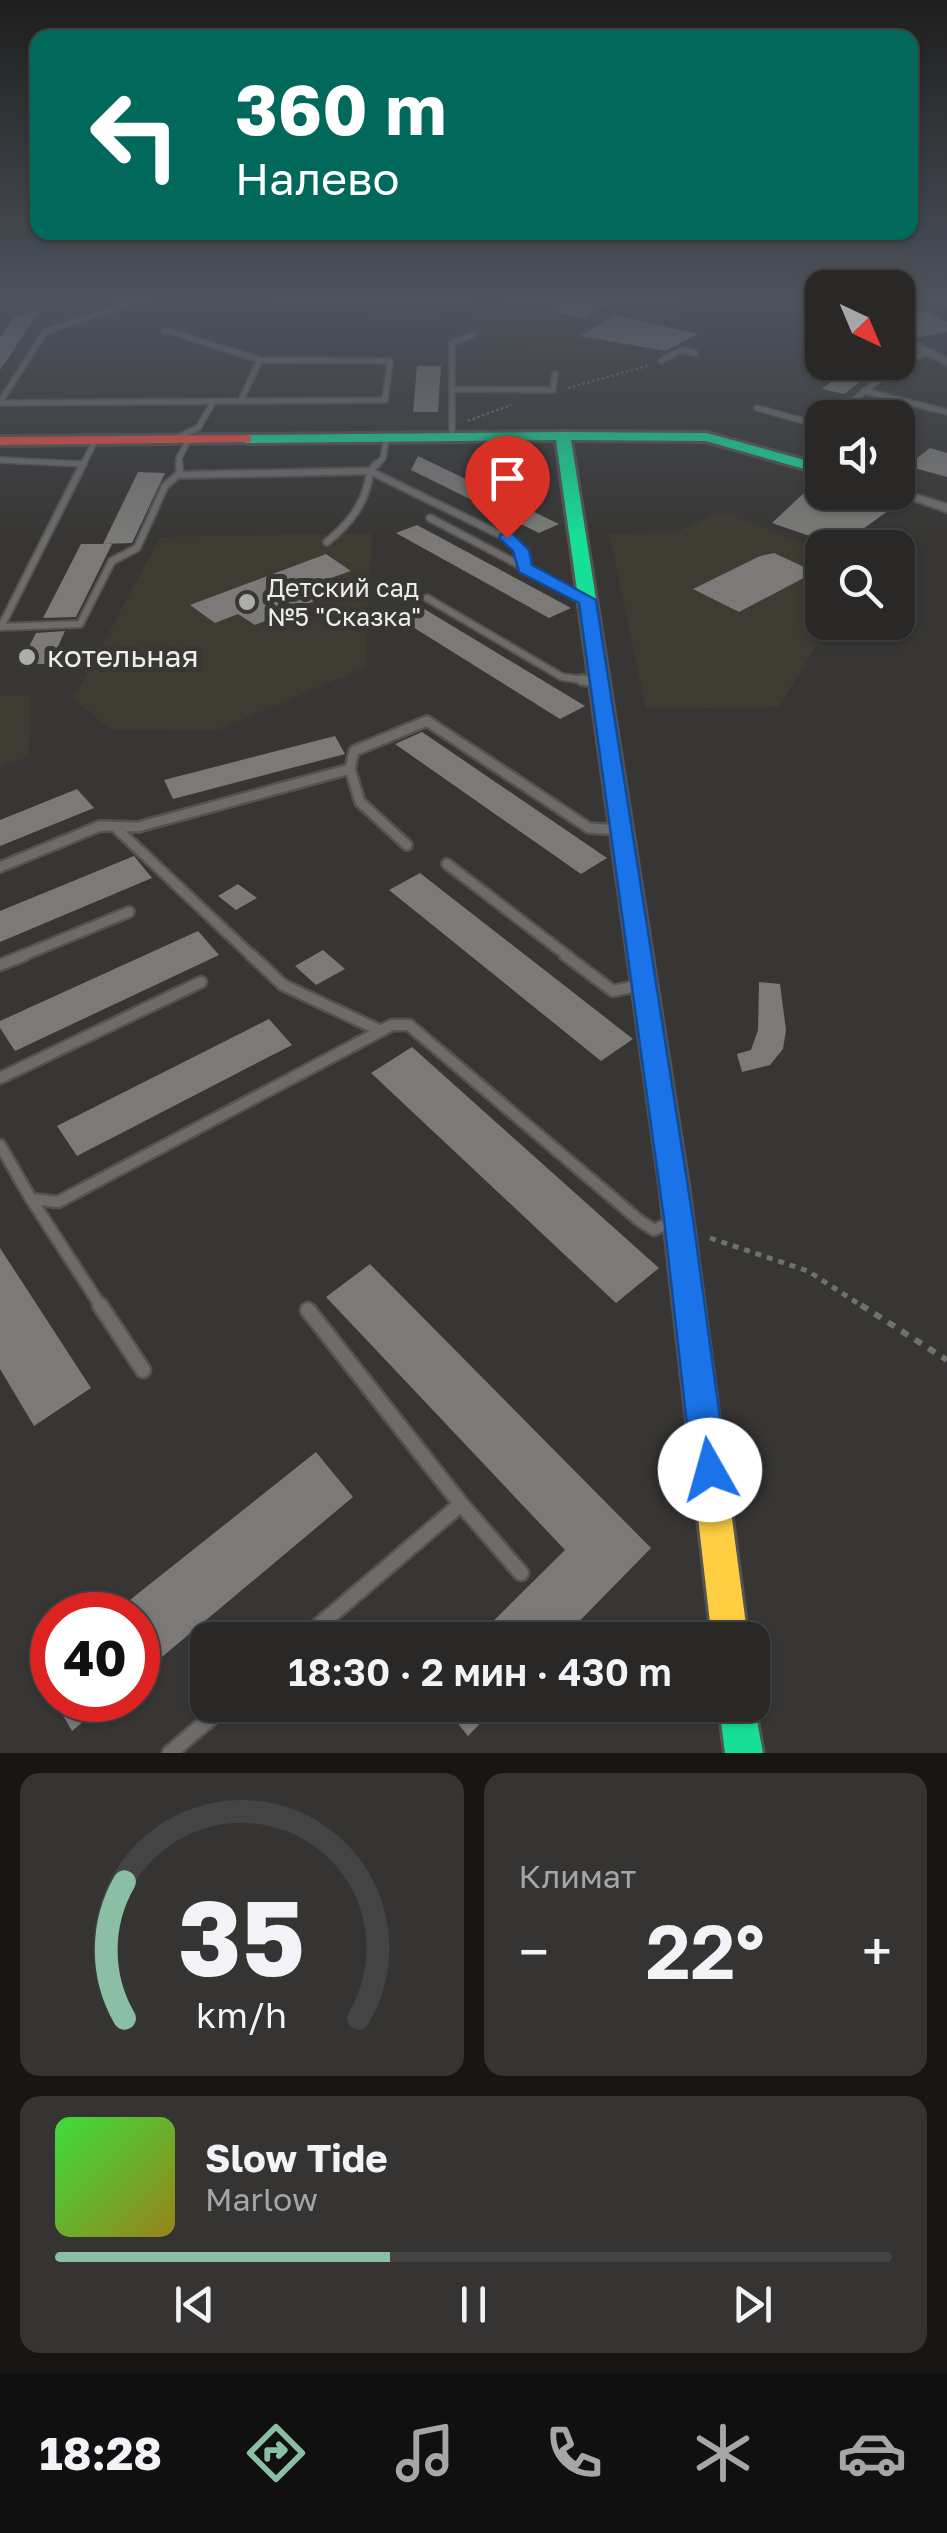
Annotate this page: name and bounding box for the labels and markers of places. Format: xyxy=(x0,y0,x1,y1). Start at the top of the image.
pin xyxy=(465,436,550,539)
place label: Детский сад №5 "Сказка" xyxy=(267,572,421,632)
marker: Детский сад №5 "Сказка" xyxy=(236,591,258,613)
place label: котельная xyxy=(47,638,199,674)
marker: котельная xyxy=(16,646,38,668)

